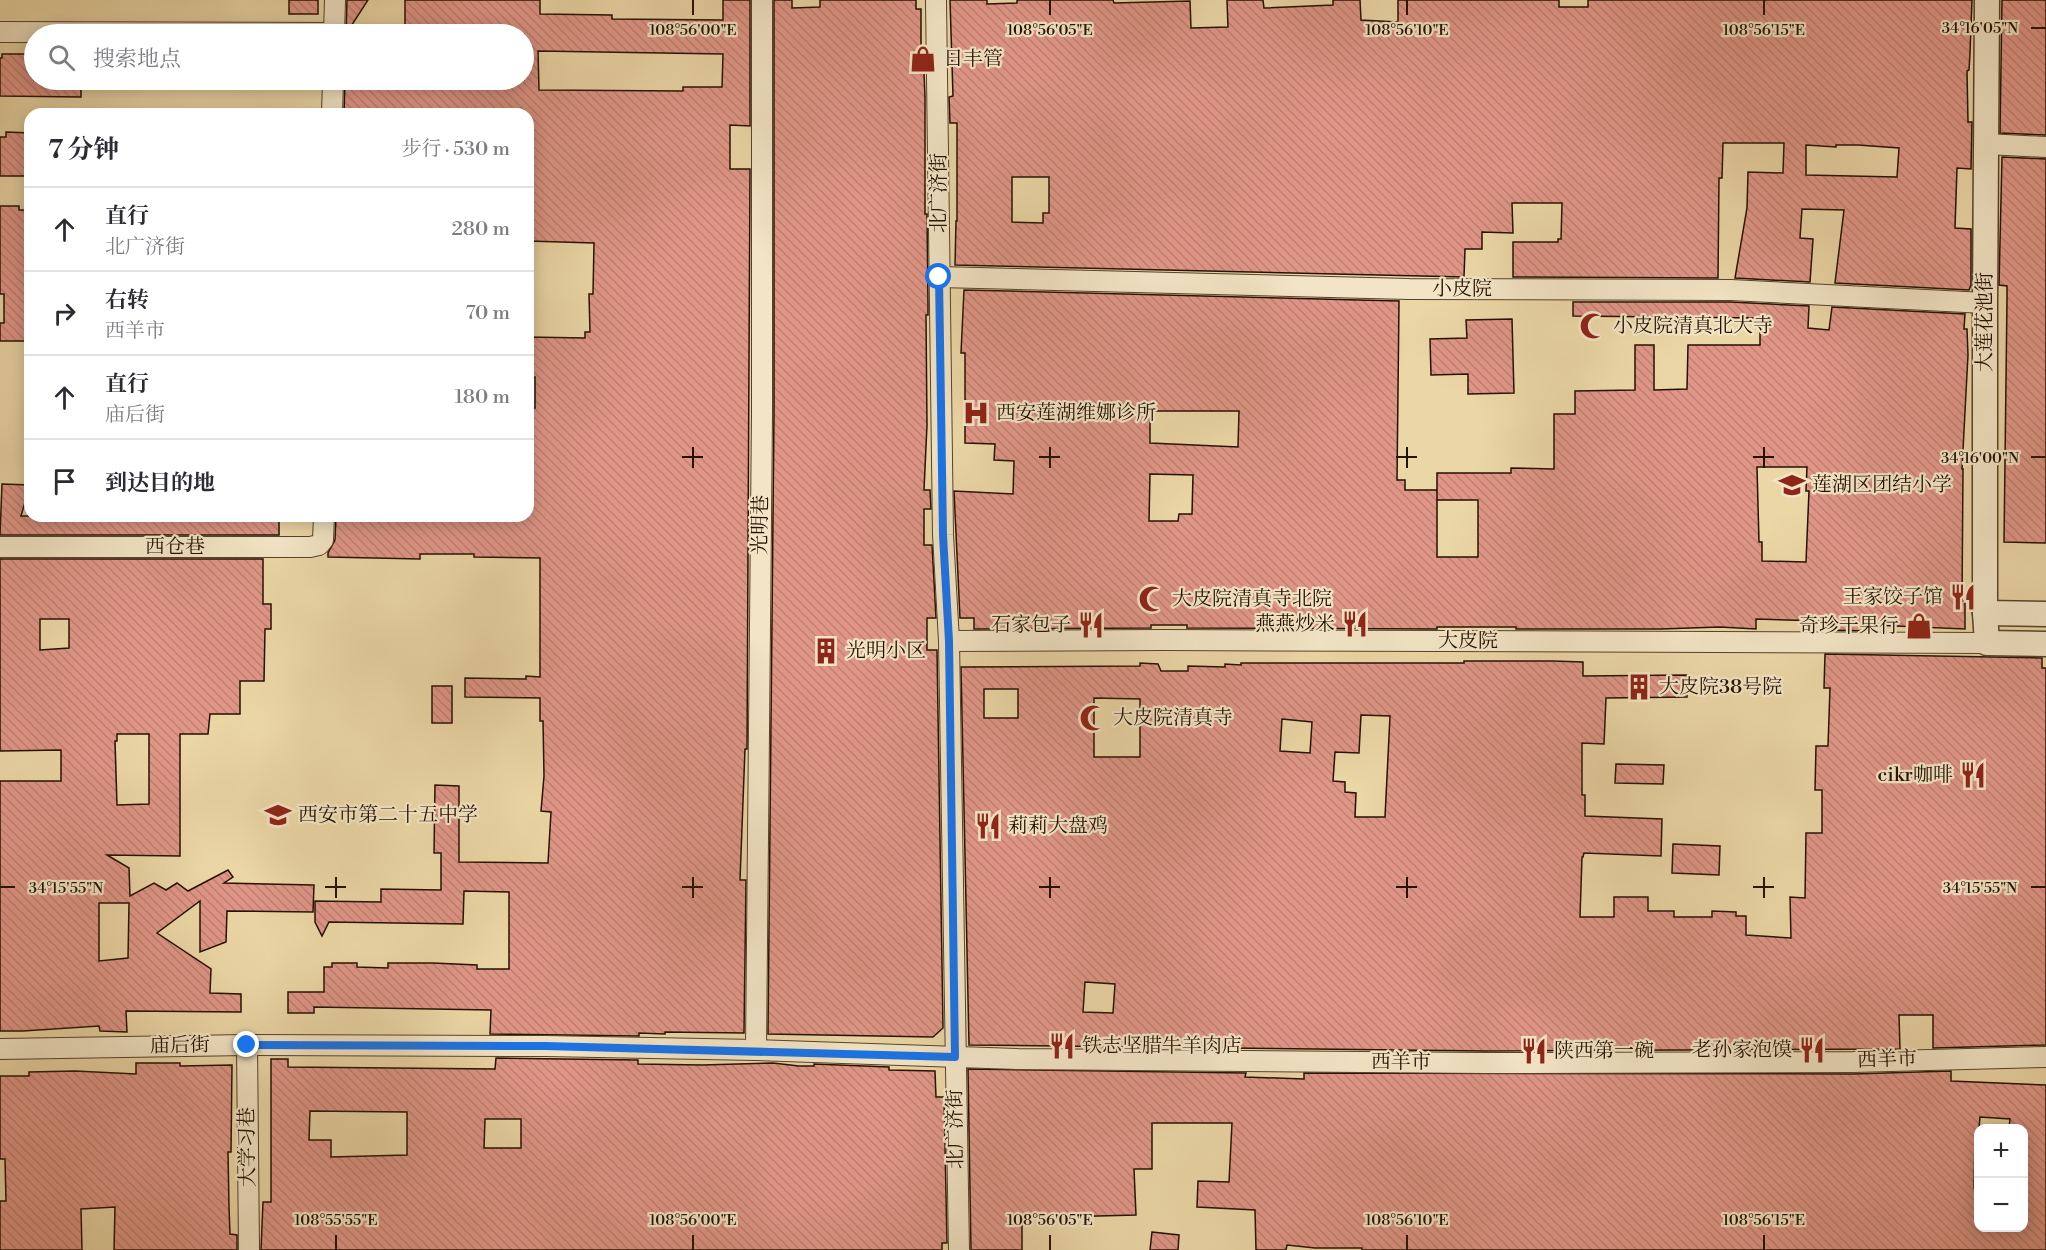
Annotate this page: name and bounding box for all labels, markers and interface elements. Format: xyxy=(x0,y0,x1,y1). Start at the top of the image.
text: 34°16'05"N xyxy=(1942,19,2018,38)
text: 108°56'00"E xyxy=(649,21,737,40)
text: 108°56'05"E xyxy=(1007,21,1093,40)
text: 108°56'10"E xyxy=(1365,21,1449,40)
text: 108°56'15"E xyxy=(1723,21,1805,40)
search box xyxy=(24,24,534,90)
icon: search xyxy=(45,41,78,74)
shop icon: 日丰管 xyxy=(908,44,938,74)
text: 搜索地点 xyxy=(93,46,181,73)
place label: 日丰管 xyxy=(943,47,1003,72)
text: 7 分钟 xyxy=(48,134,120,166)
text: 步行 · 530 m xyxy=(401,137,510,162)
street label: 北广济街 xyxy=(927,153,952,233)
text: 直行 xyxy=(105,203,149,230)
icon: ahead xyxy=(48,213,81,246)
text: 280 m xyxy=(451,217,510,242)
text: 北广济街 xyxy=(105,235,185,260)
route start xyxy=(925,263,951,289)
street label: 大莲花池街 xyxy=(1973,272,1998,372)
street label: 小皮院 xyxy=(1432,277,1492,302)
text: 右转 xyxy=(105,287,149,314)
icon: right xyxy=(48,297,81,330)
text: 70 m xyxy=(466,301,510,326)
mosque icon: 小皮院清真北大寺 xyxy=(1578,311,1608,341)
place label: 小皮院清真北大寺 xyxy=(1613,314,1773,339)
text: 西羊市 xyxy=(105,319,165,344)
text: 直行 xyxy=(105,371,149,398)
icon: ahead xyxy=(48,381,81,414)
text: 180 m xyxy=(455,385,510,410)
hospital icon: 西安莲湖维娜诊所 xyxy=(961,398,991,428)
place label: 西安莲湖维娜诊所 xyxy=(996,401,1156,426)
text: 庙后街 xyxy=(105,403,165,428)
text: 34°16'00"N xyxy=(1941,449,2019,468)
icon: arrive xyxy=(48,465,81,498)
text: 到达目的地 xyxy=(105,470,215,497)
school or university icon: 莲湖区团结小学 xyxy=(1777,470,1807,500)
place label: 莲湖区团结小学 xyxy=(1812,473,1952,498)
street label: 光明巷 xyxy=(748,495,774,555)
street label: 西仓巷 xyxy=(145,535,205,560)
restaurant icon: 王家饺子馆 xyxy=(1948,582,1978,612)
mosque icon: 大皮院清真寺北院 xyxy=(1137,584,1167,614)
place label: 王家饺子馆 xyxy=(1843,585,1943,610)
place label: 大皮院清真寺北院 xyxy=(1172,587,1332,612)
restaurant icon: 燕燕炒米 xyxy=(1340,609,1370,639)
restaurant icon: 石家包子 xyxy=(1076,610,1106,640)
shop icon: 奇珍干果行 xyxy=(1904,611,1934,641)
place label: 燕燕炒米 xyxy=(1255,612,1335,637)
place label: 石家包子 xyxy=(991,613,1071,638)
place label: 奇珍干果行 xyxy=(1799,614,1899,639)
street label: 大皮院 xyxy=(1438,629,1498,654)
building icon: 光明小区 xyxy=(811,636,841,666)
place label: 光明小区 xyxy=(846,639,926,664)
building icon: 大皮院38号院 xyxy=(1624,672,1654,702)
place label: 大皮院38号院 xyxy=(1659,675,1782,700)
mosque icon: 大皮院清真寺 xyxy=(1078,703,1108,733)
place label: 大皮院清真寺 xyxy=(1113,706,1233,731)
restaurant icon: cikr咖啡 xyxy=(1958,760,1988,790)
place label: cikr咖啡 xyxy=(1877,763,1953,788)
school or university icon: 西安市第二十五中学 xyxy=(263,800,293,830)
place label: 西安市第二十五中学 xyxy=(298,803,478,828)
restaurant icon: 莉莉大盘鸡 xyxy=(973,811,1003,841)
place label: 莉莉大盘鸡 xyxy=(1008,814,1108,839)
text: 34°15'55"N xyxy=(29,879,103,898)
text: 34°15'55"N xyxy=(1943,879,2017,898)
route end xyxy=(233,1031,259,1057)
restaurant icon: 铁志坚腊牛羊肉店 xyxy=(1047,1031,1077,1061)
street label: 庙后街 xyxy=(150,1033,210,1059)
place label: 铁志坚腊牛羊肉店 xyxy=(1082,1034,1242,1059)
restaurant icon: 老孙家泡馍 xyxy=(1797,1035,1827,1065)
restaurant icon: 陕西第一碗 xyxy=(1519,1036,1549,1066)
place label: 老孙家泡馍 xyxy=(1692,1038,1792,1063)
place label: 陕西第一碗 xyxy=(1554,1039,1654,1064)
street label: 西羊市 xyxy=(1857,1046,1917,1074)
street label: 西羊市 xyxy=(1371,1050,1431,1075)
street label: 北广济街 xyxy=(943,1089,969,1169)
street label: 大学习巷 xyxy=(235,1107,261,1187)
map controls xyxy=(1974,1124,2028,1232)
button: + xyxy=(1974,1124,2028,1178)
button: − xyxy=(1974,1178,2028,1232)
text: 108°55'55"E xyxy=(294,1211,378,1230)
text: 108°56'00"E xyxy=(649,1211,737,1230)
text: 108°56'05"E xyxy=(1007,1211,1093,1230)
text: 108°56'10"E xyxy=(1365,1211,1449,1230)
text: 108°56'15"E xyxy=(1723,1211,1805,1230)

